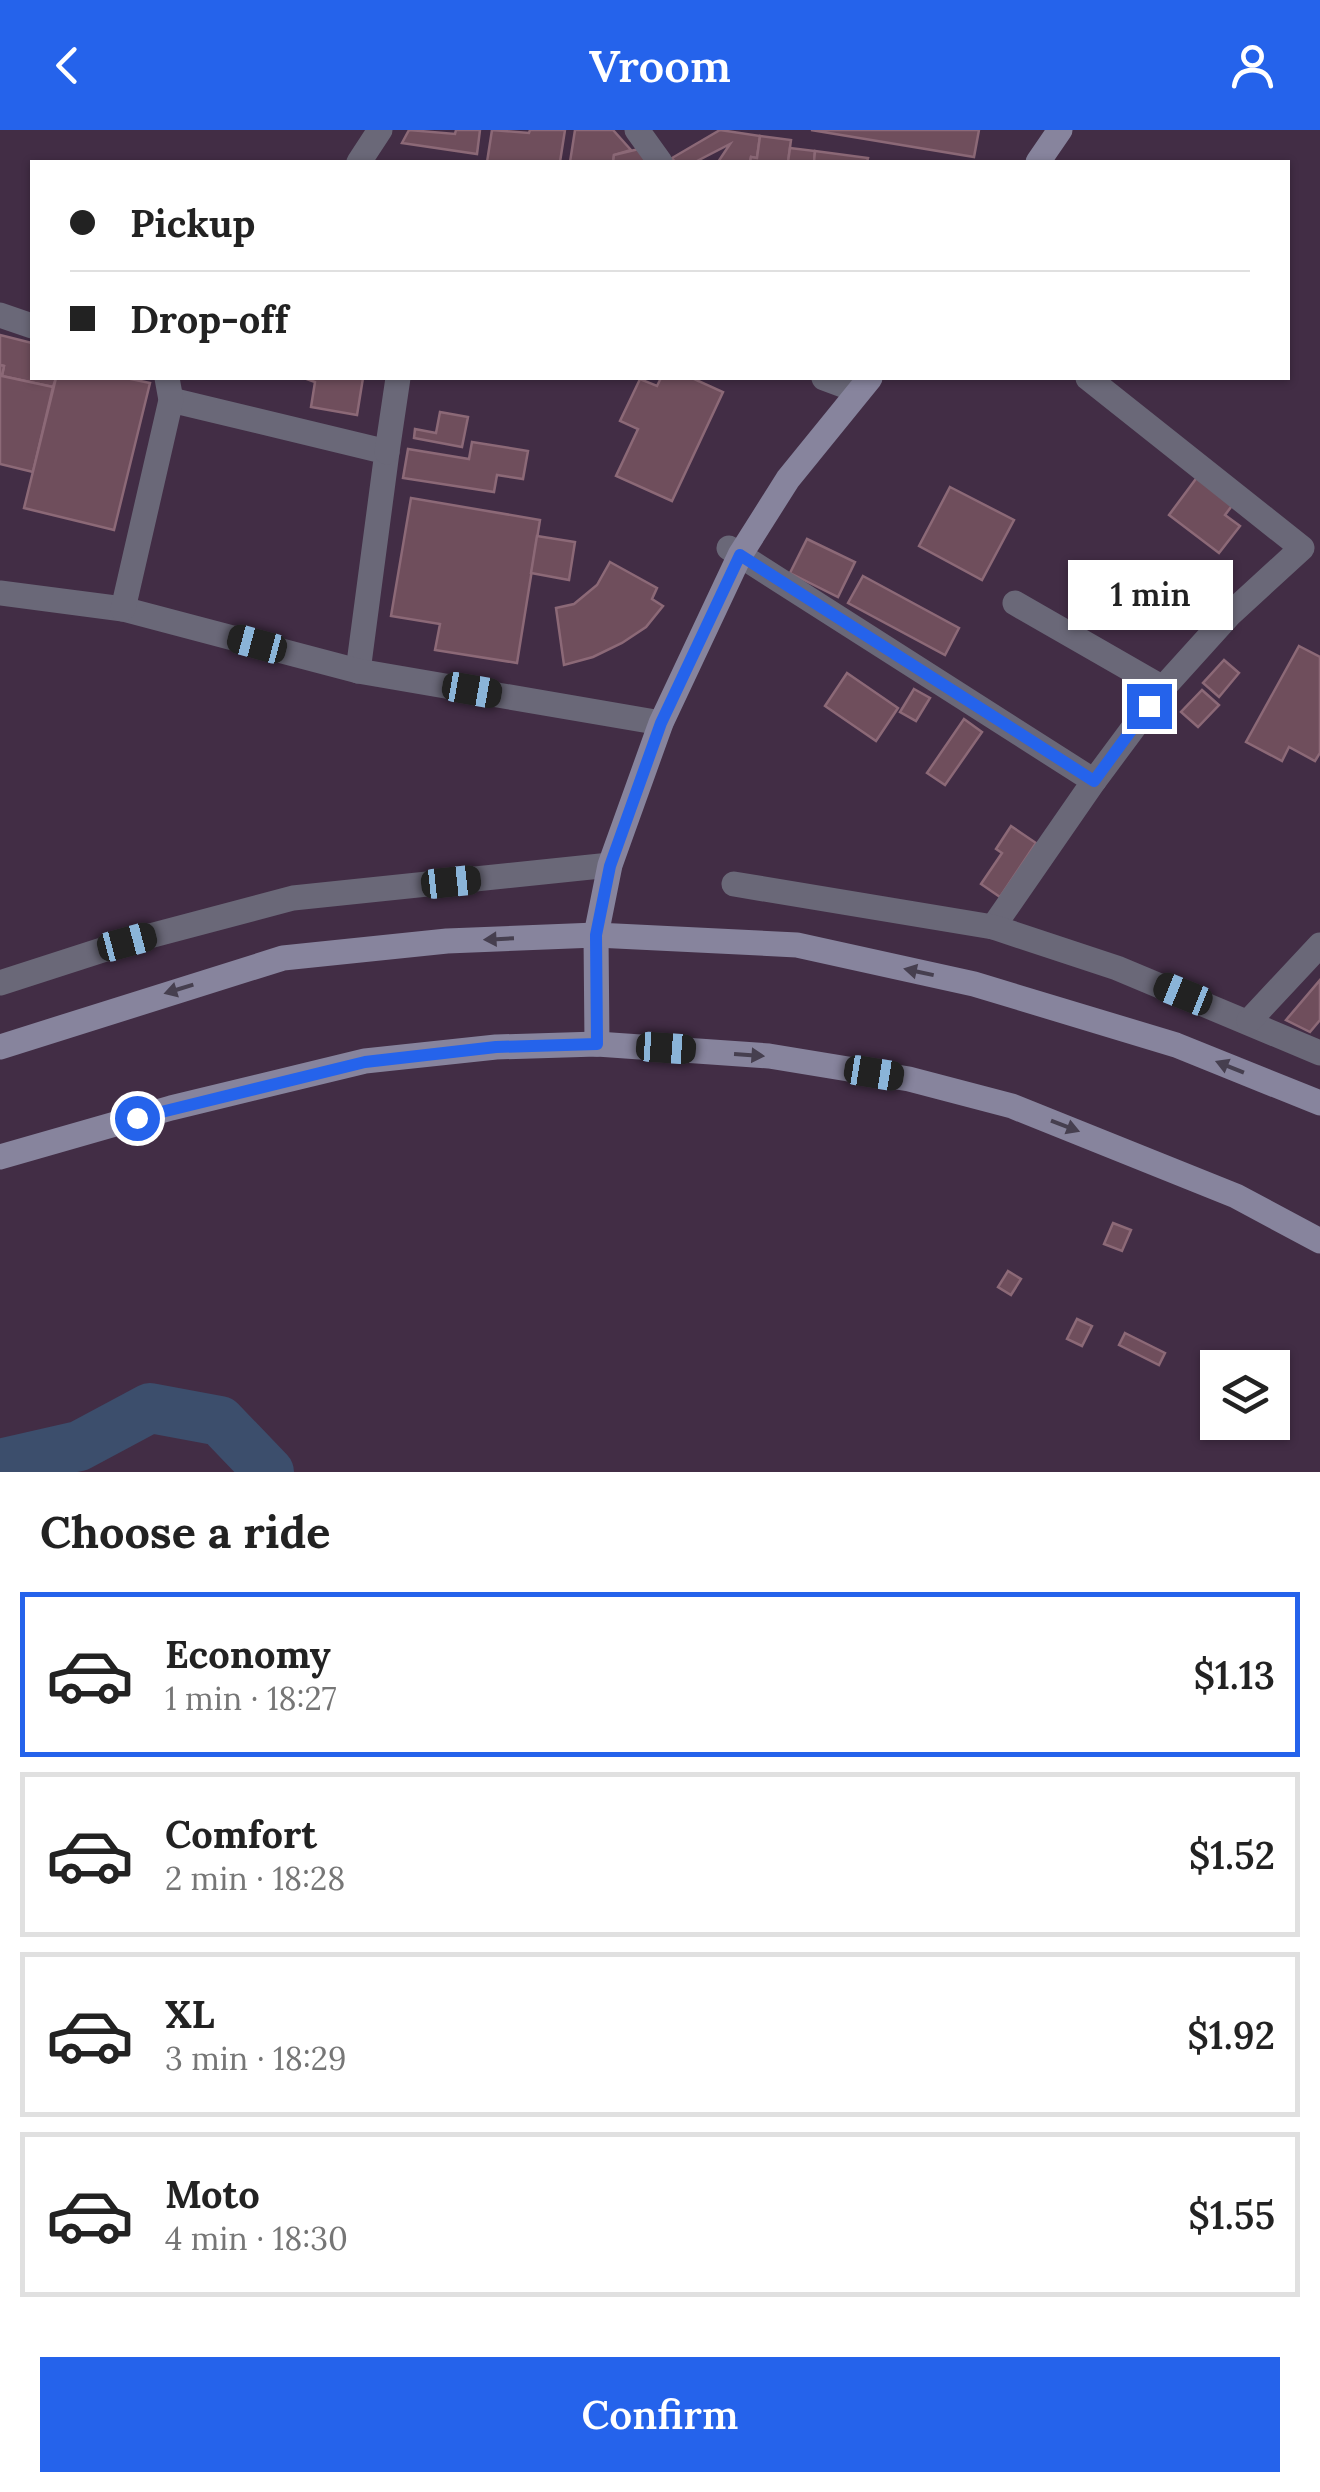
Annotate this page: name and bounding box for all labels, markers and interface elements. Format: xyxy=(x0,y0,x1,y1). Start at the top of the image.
text: Vroom xyxy=(589,37,731,94)
icon: back xyxy=(40,38,95,93)
icon: person xyxy=(1225,38,1280,93)
text: Pickup xyxy=(130,199,255,247)
text: Drop-off xyxy=(130,295,288,343)
callout: 1 min xyxy=(1066,561,1232,631)
text: 1 min xyxy=(1110,574,1191,615)
car xyxy=(224,622,290,666)
car xyxy=(440,670,504,710)
route end xyxy=(1127,684,1172,729)
car xyxy=(420,864,482,900)
car xyxy=(94,920,160,964)
one-way arrow xyxy=(482,931,514,947)
one-way arrow xyxy=(903,964,934,979)
car xyxy=(1150,969,1216,1019)
one-way arrow xyxy=(164,983,194,998)
car xyxy=(635,1031,697,1065)
one-way arrow xyxy=(733,1047,765,1063)
car xyxy=(842,1053,906,1093)
one-way arrow xyxy=(1214,1058,1244,1074)
route start xyxy=(115,1096,160,1141)
one-way arrow xyxy=(1050,1119,1080,1135)
map controls xyxy=(1200,1350,1290,1440)
button: layers xyxy=(1200,1350,1290,1440)
text: Choose a ride xyxy=(40,1503,330,1560)
icon: car xyxy=(45,1630,135,1720)
text: Economy xyxy=(165,1630,331,1678)
text: $1.13 xyxy=(1193,1651,1275,1699)
text: 1 min · 18:27 xyxy=(165,1678,337,1719)
icon: car xyxy=(45,1810,135,1900)
text: Comfort xyxy=(165,1810,317,1858)
text: $1.52 xyxy=(1189,1831,1275,1879)
text: 2 min · 18:28 xyxy=(165,1858,345,1899)
icon: car xyxy=(45,1990,135,2080)
text: XL xyxy=(165,1990,215,2038)
text: $1.92 xyxy=(1187,2011,1275,2059)
text: 3 min · 18:29 xyxy=(165,2038,346,2079)
icon: car xyxy=(45,2170,135,2260)
text: Moto xyxy=(165,2170,260,2218)
text: $1.55 xyxy=(1188,2191,1275,2239)
text: 4 min · 18:30 xyxy=(165,2218,348,2259)
button: Confirm xyxy=(40,2357,1280,2472)

